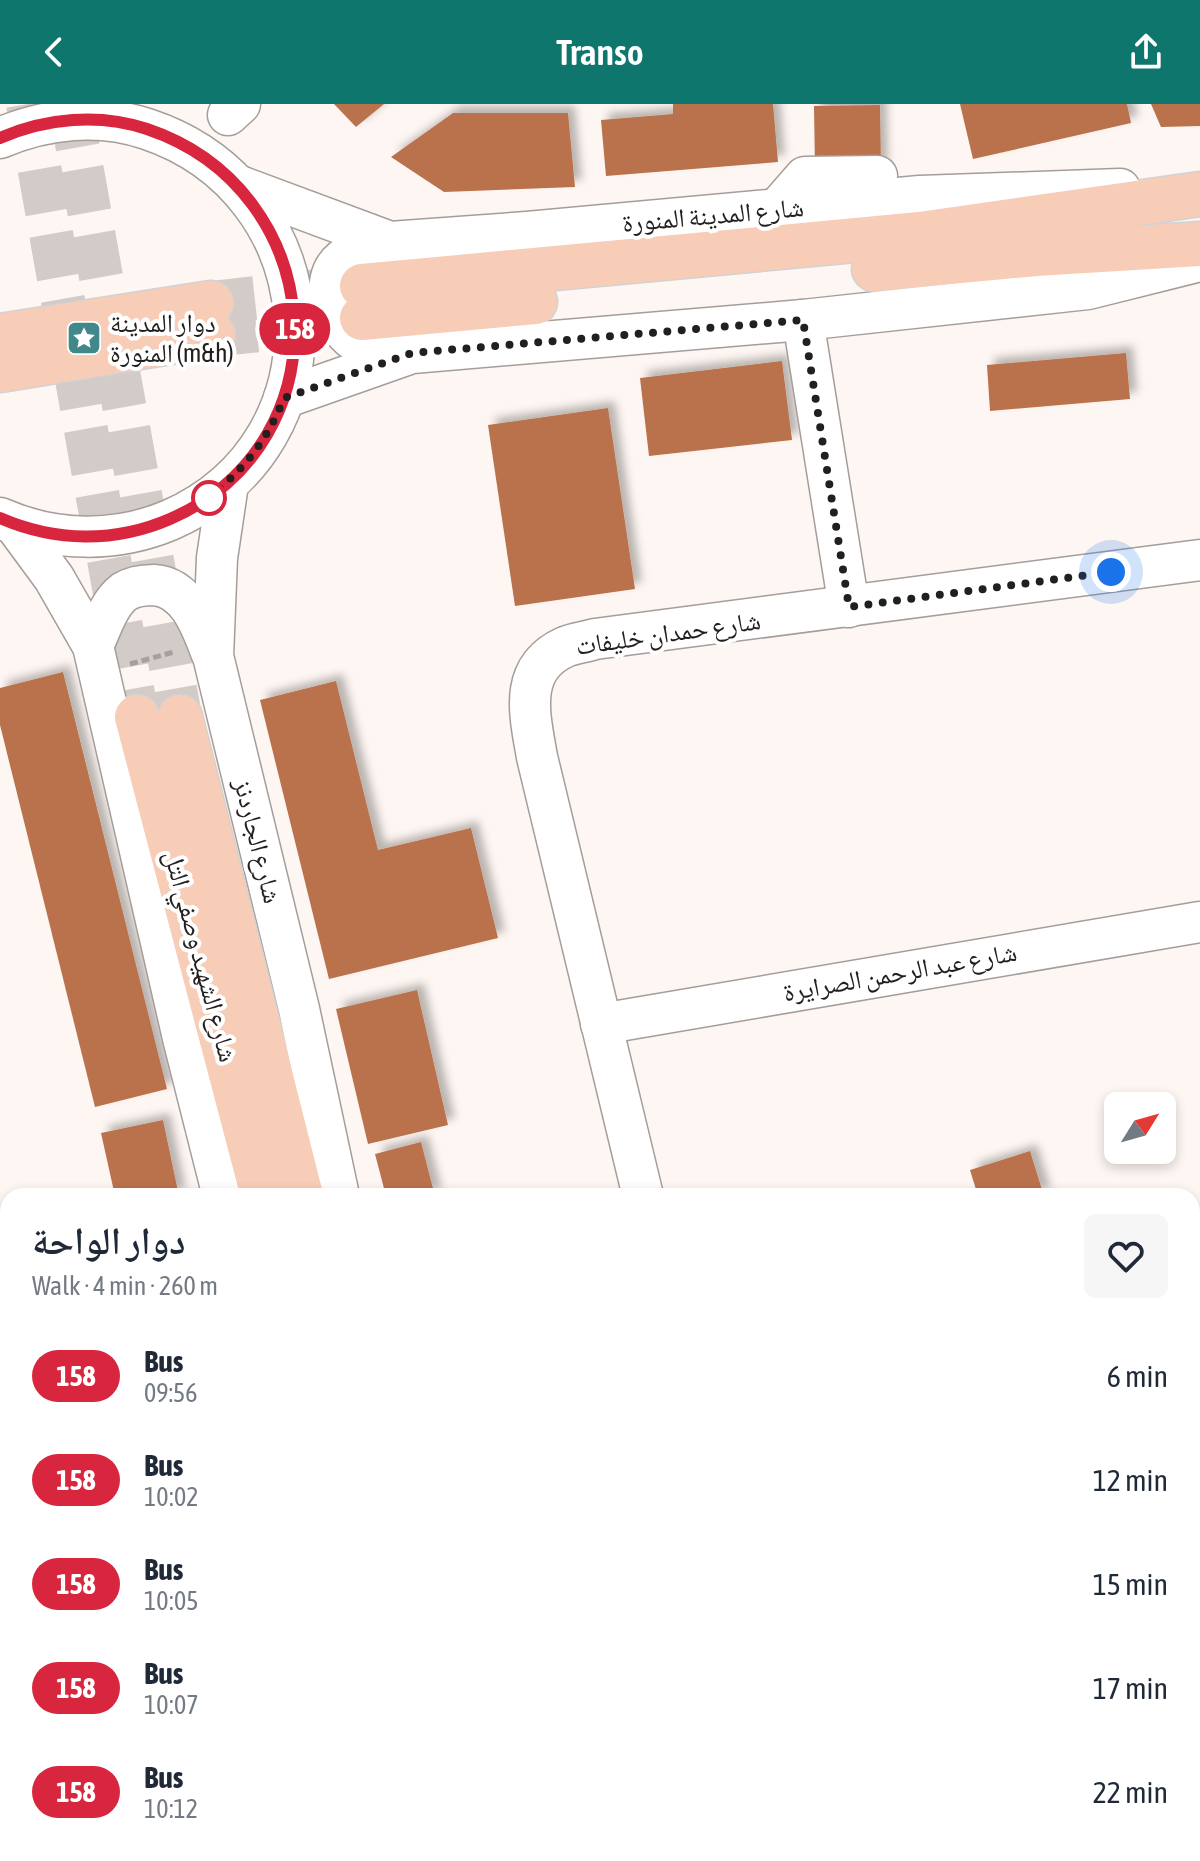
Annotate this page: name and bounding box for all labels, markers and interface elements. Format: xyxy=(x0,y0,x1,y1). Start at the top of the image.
icon: back xyxy=(32,30,76,74)
icon: share xyxy=(1124,30,1168,74)
text: Transo xyxy=(556,31,644,73)
street label: شارع المدينة المنورة xyxy=(621,192,805,239)
line badge: 158 xyxy=(249,303,341,355)
place label: دوار المدينة المنورة (m&h) xyxy=(110,308,234,368)
text: 158 xyxy=(275,313,315,345)
place icon: دوار المدينة المنورة (m&h) xyxy=(65,319,103,357)
unlabelled marker xyxy=(192,481,226,515)
your location xyxy=(1091,552,1131,592)
street label: شارع حمدان خليفات xyxy=(574,605,763,662)
street label: شارع الجاردنز xyxy=(227,775,288,907)
street label: شارع الشهيد وصفي التل xyxy=(153,847,244,1066)
street label: شارع عبد الرحمن الصرايرة xyxy=(781,937,1019,1008)
north arrow xyxy=(1104,1092,1176,1164)
map controls xyxy=(1104,1092,1176,1164)
button: heart xyxy=(1084,1214,1168,1298)
text: دوار الواحة xyxy=(32,1219,186,1262)
text: Walk · 4 min · 260 m xyxy=(32,1271,218,1301)
text: Bus xyxy=(144,1344,183,1378)
text: 6 min xyxy=(1107,1359,1168,1393)
text: 158 xyxy=(56,1360,96,1392)
text: 09:56 xyxy=(144,1378,198,1408)
text: Bus xyxy=(144,1448,183,1482)
text: 12 min xyxy=(1093,1463,1168,1497)
text: 158 xyxy=(56,1464,96,1496)
text: 10:02 xyxy=(144,1482,199,1512)
text: Bus xyxy=(144,1552,183,1586)
text: 15 min xyxy=(1093,1567,1168,1601)
text: 158 xyxy=(56,1568,96,1600)
text: 10:05 xyxy=(144,1586,199,1616)
text: Bus xyxy=(144,1656,183,1690)
text: 17 min xyxy=(1093,1671,1168,1705)
text: 158 xyxy=(56,1672,96,1704)
text: 10:07 xyxy=(144,1690,199,1720)
text: Bus xyxy=(144,1760,183,1794)
text: 22 min xyxy=(1093,1775,1168,1809)
text: 158 xyxy=(56,1776,96,1808)
text: 10:12 xyxy=(144,1794,198,1824)

